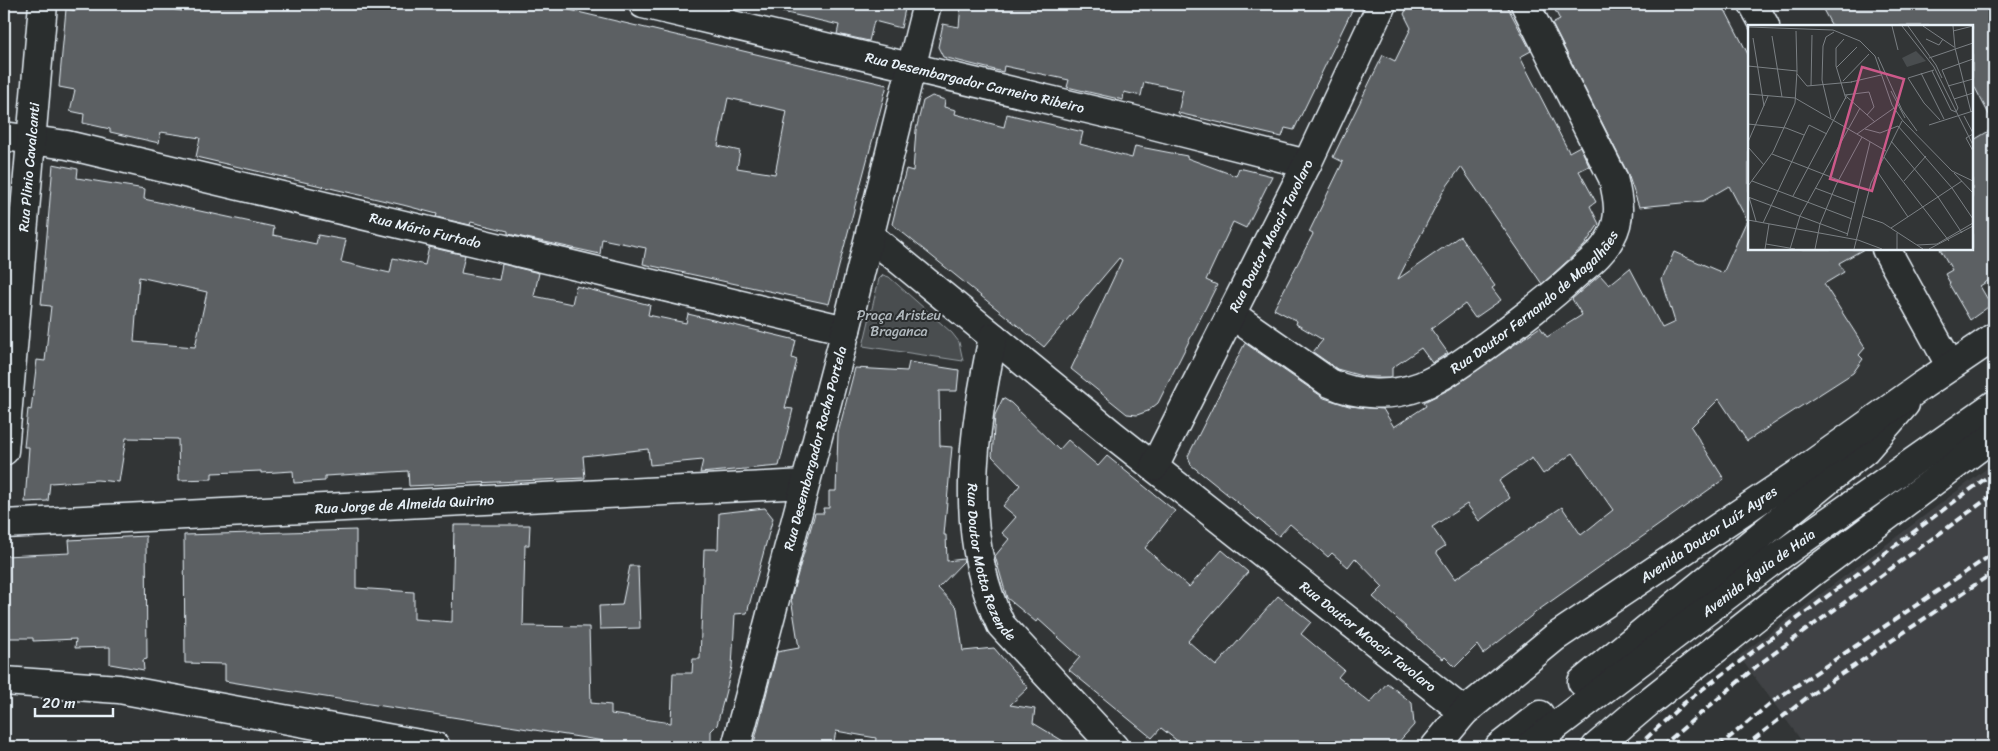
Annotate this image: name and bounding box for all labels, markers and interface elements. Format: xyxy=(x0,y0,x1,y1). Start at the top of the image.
inset map xyxy=(1748,25,1973,250)
street label: Rua Desembargador Carneiro Ribeiro xyxy=(863,44,1087,120)
street label: Rua Plinio Cavalcanti xyxy=(11,100,47,233)
street label: Rua Doutor Moacir Tavolaro xyxy=(1222,155,1320,317)
street label: Rua Mário Furtado xyxy=(367,205,484,255)
street label: Rua Doutor Fernando de Magalhães xyxy=(1445,225,1625,380)
park label: Praça Aristeu Braganca xyxy=(857,303,942,344)
street label: Rua Desembargador Rocha Portela xyxy=(776,343,854,553)
street label: Avenida Doutor Luíz Ayres xyxy=(1634,479,1782,590)
street label: Rua Doutor Motta Rezende xyxy=(960,483,1023,647)
street label: Rua Jorge de Almeida Quirino xyxy=(314,487,495,521)
street label: Avenida Águia de Haia xyxy=(1695,522,1821,624)
street label: Rua Doutor Moacir Tavolaro xyxy=(1294,574,1442,698)
scale bar xyxy=(35,686,112,718)
text: 20 m xyxy=(42,690,76,716)

